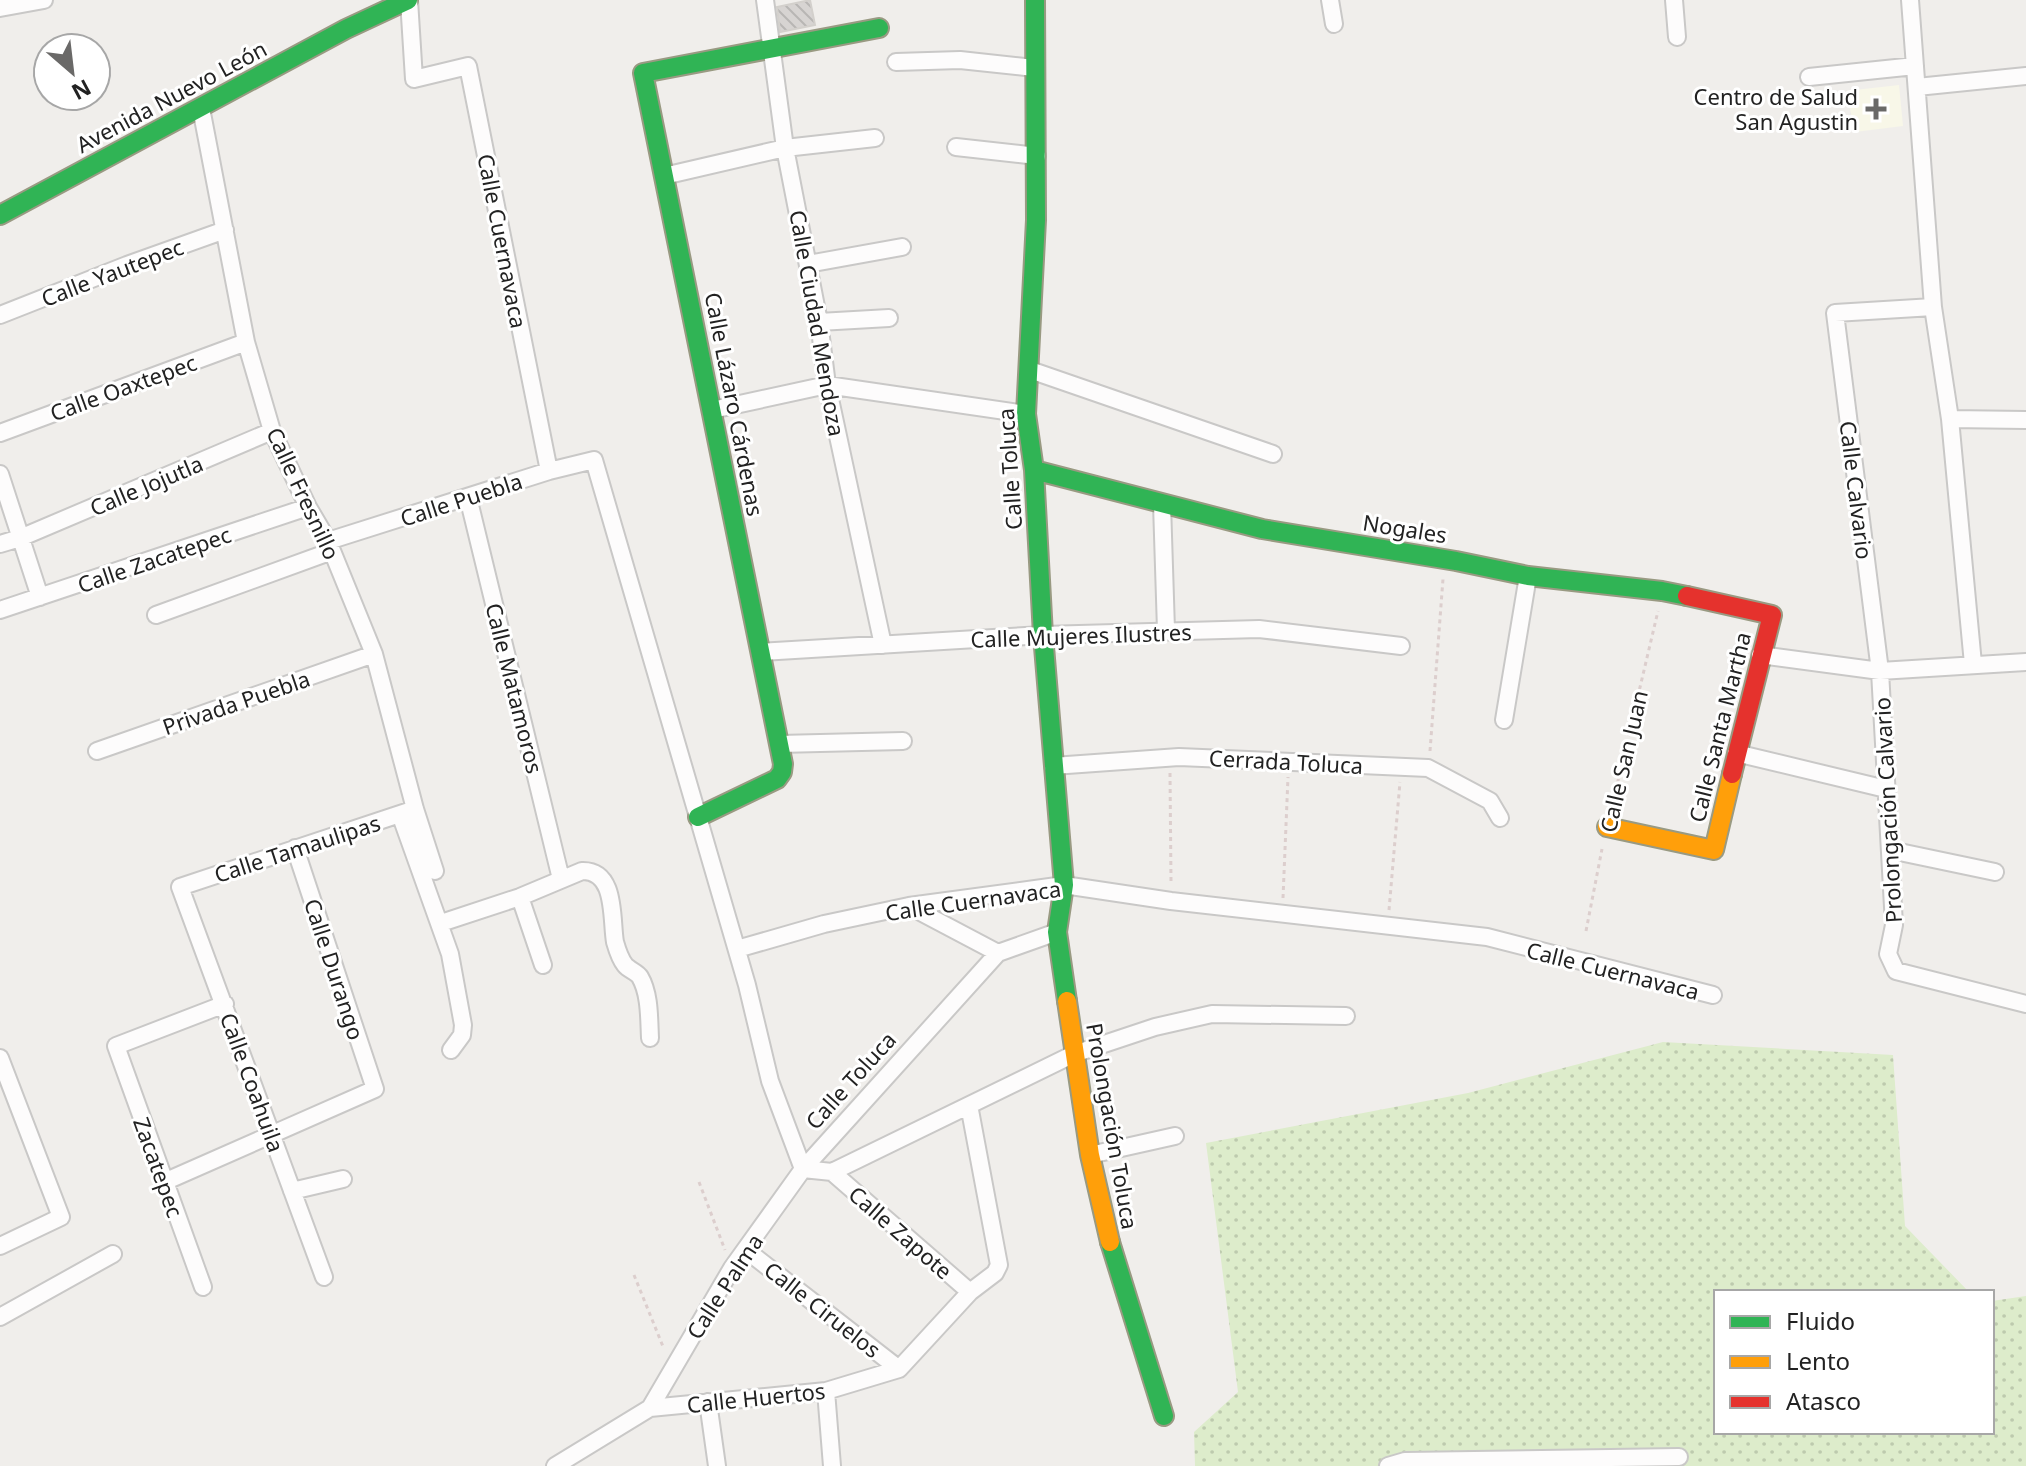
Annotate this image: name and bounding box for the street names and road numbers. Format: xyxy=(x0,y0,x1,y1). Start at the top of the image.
street label: Avenida Nuevo León xyxy=(71,35,271,157)
street label: Calle Cuernavaca xyxy=(471,151,535,331)
street label: Calle Ciudad Mendoza xyxy=(783,207,853,439)
street label: Calle Yautepec xyxy=(37,231,187,313)
street label: Calle Lázaro Cárdenas xyxy=(699,290,771,518)
street label: Calle Oaxtepec xyxy=(46,347,200,427)
street label: Calle Toluca xyxy=(990,407,1028,531)
street label: Calle Calvario xyxy=(1834,419,1880,561)
street label: Calle Fresnillo xyxy=(260,422,348,564)
street label: Calle Jojutla xyxy=(85,448,207,522)
street label: Calle Puebla xyxy=(396,465,526,533)
street label: Nogales xyxy=(1361,507,1449,549)
street label: Calle Zacatepec xyxy=(73,519,235,599)
street label: Calle Matamoros xyxy=(479,600,551,776)
street label: Calle Mujeres Ilustres xyxy=(970,616,1192,654)
street label: Calle Santa Martha xyxy=(1681,629,1757,825)
street label: Privada Puebla xyxy=(158,663,314,741)
street label: Calle San Juan xyxy=(1592,687,1654,835)
street label: Prolongación Calvario xyxy=(1866,696,1908,924)
street label: Cerrada Toluca xyxy=(1208,742,1364,780)
street label: Calle Tamaulipas xyxy=(210,807,384,889)
street label: Calle Cuernavaca xyxy=(883,873,1063,927)
street label: Calle Durango xyxy=(298,895,372,1043)
street label: Calle Cuernavaca xyxy=(1523,934,1703,1006)
street label: Calle Coahuila xyxy=(214,1008,292,1156)
street label: Prolongación Toluca xyxy=(1080,1021,1146,1231)
street label: Calle Toluca xyxy=(798,1025,902,1135)
street label: Zacatepec xyxy=(127,1113,191,1221)
street label: Calle Zapote xyxy=(843,1179,959,1285)
street label: Calle Palma xyxy=(679,1228,769,1344)
street label: Calle Ciruelos xyxy=(759,1254,887,1364)
street label: Calle Huertos xyxy=(685,1375,827,1419)

